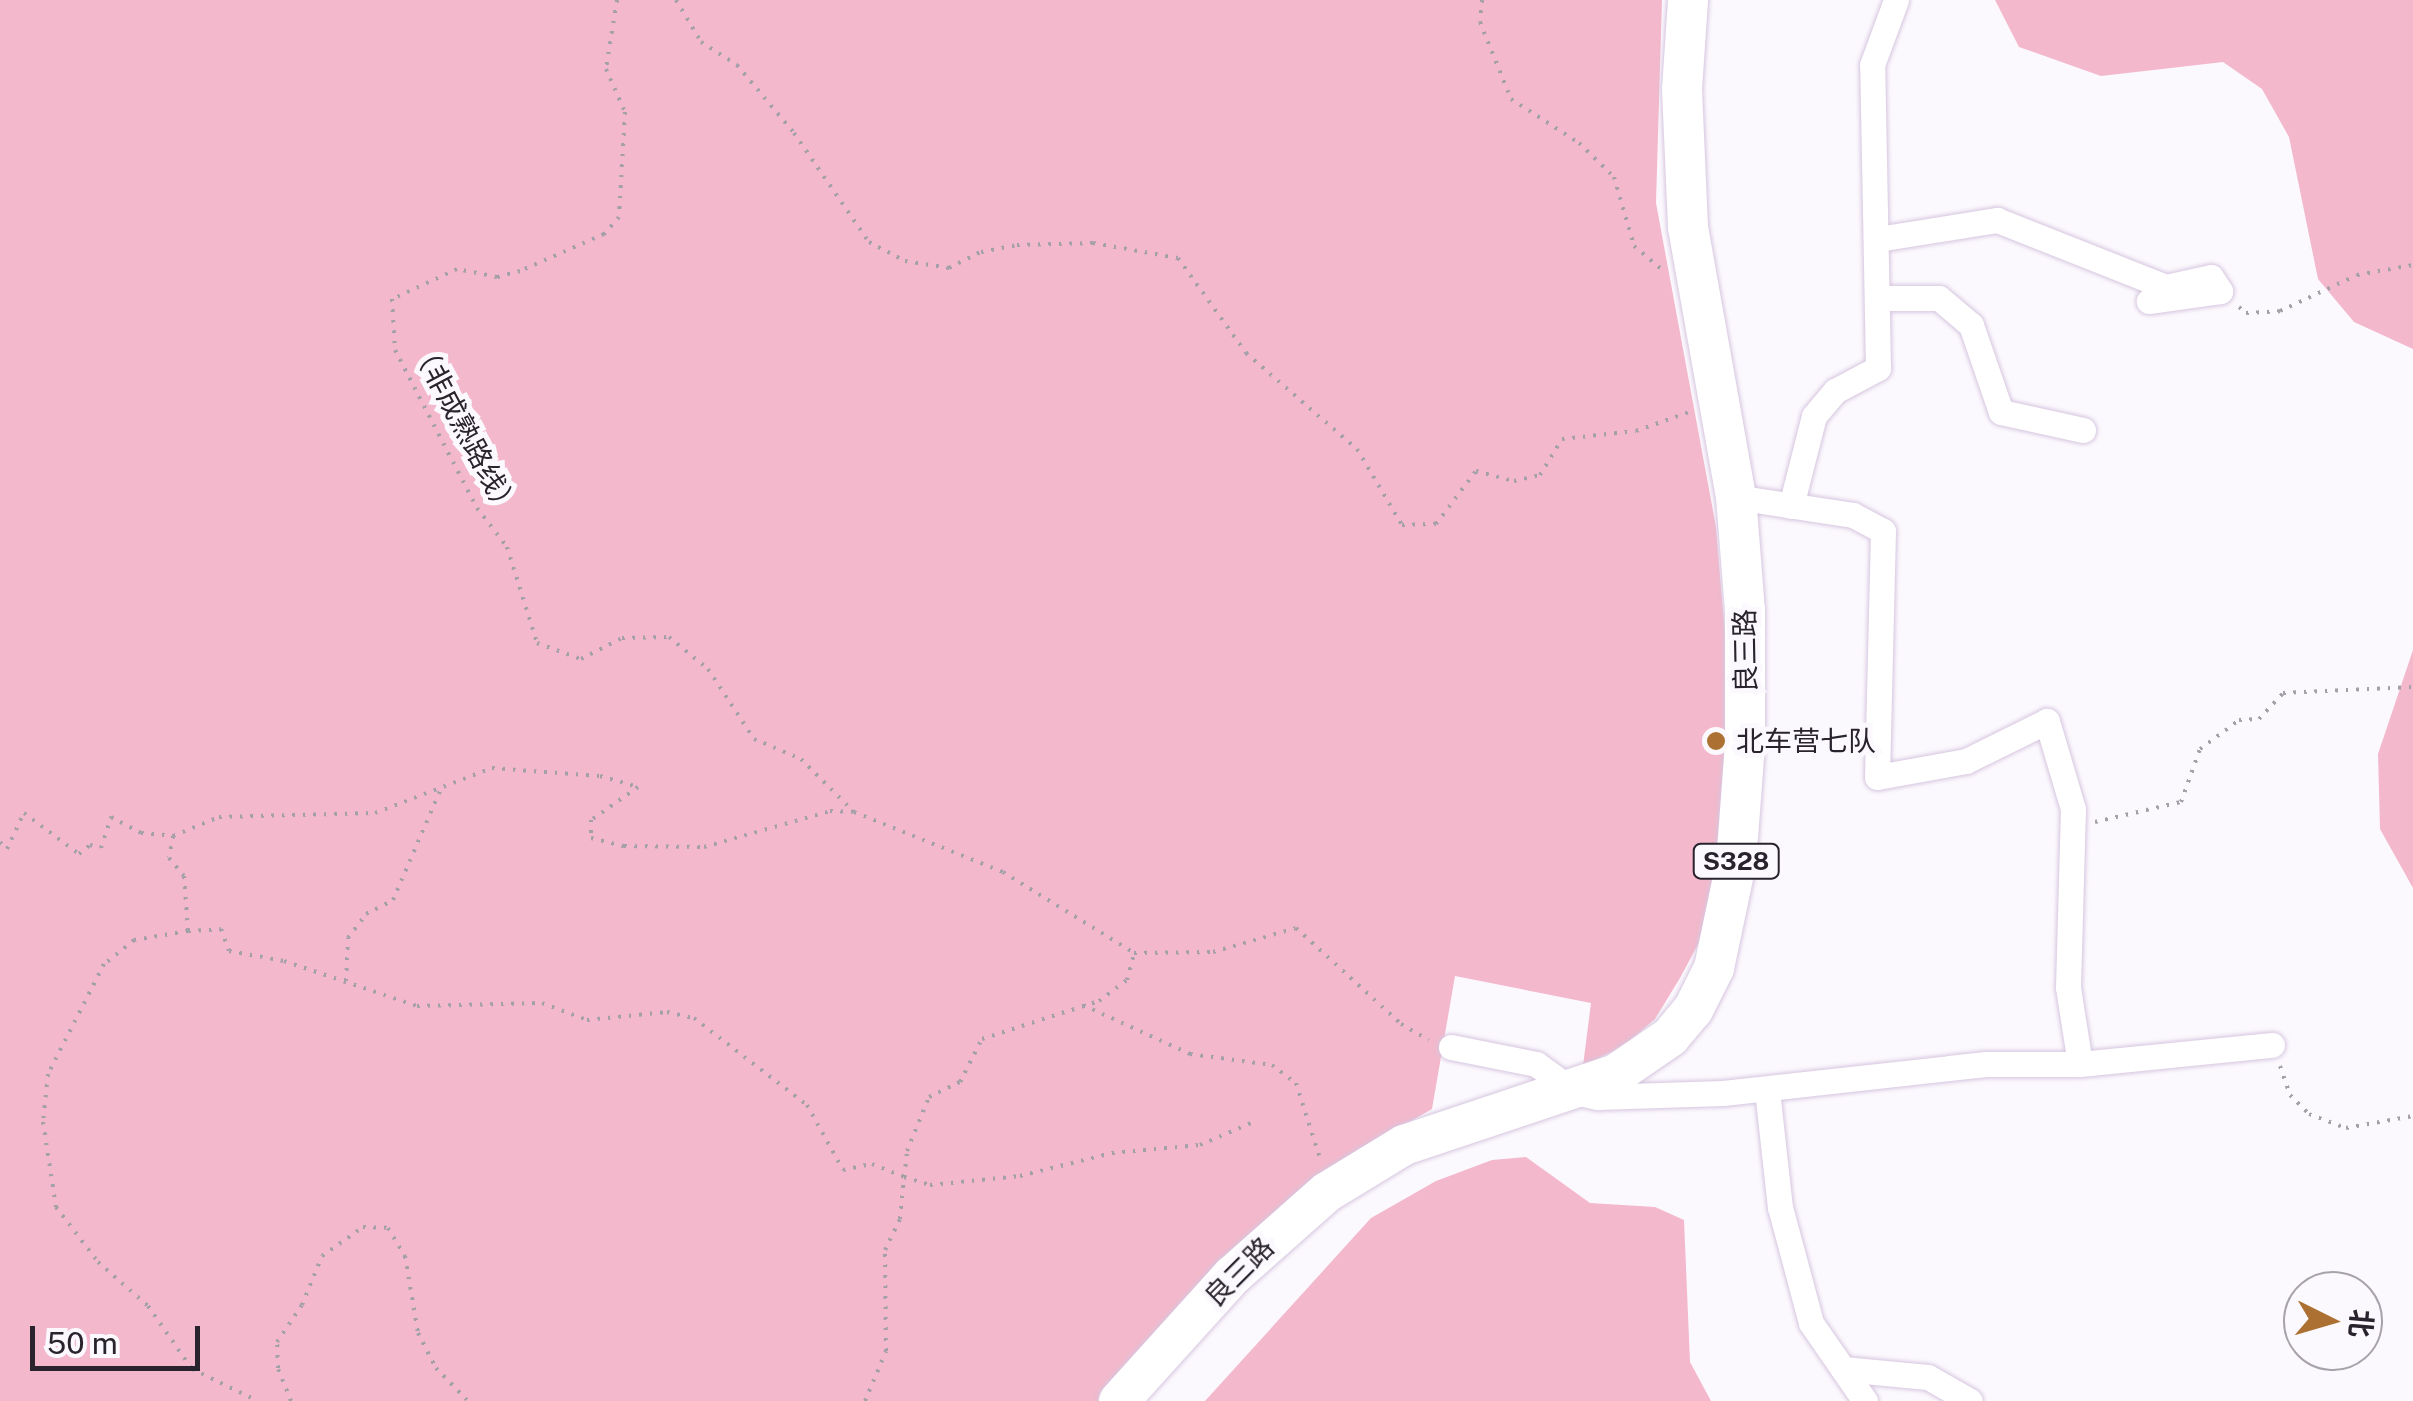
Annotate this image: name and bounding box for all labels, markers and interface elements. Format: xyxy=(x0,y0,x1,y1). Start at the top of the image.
street label: （非成熟路线） xyxy=(404,335,526,523)
street label: 良三路 xyxy=(1727,609,1763,693)
place label: 北车营七队 xyxy=(1736,724,1876,758)
marker: 北车营七队 xyxy=(1705,730,1727,752)
road number: S328 xyxy=(1691,841,1781,881)
street label: 良三路 xyxy=(1197,1230,1281,1314)
north arrow xyxy=(2283,1271,2383,1371)
scale bar xyxy=(35,1306,205,1368)
text: 北 xyxy=(2344,1308,2379,1339)
text: 50 m xyxy=(47,1325,118,1361)

